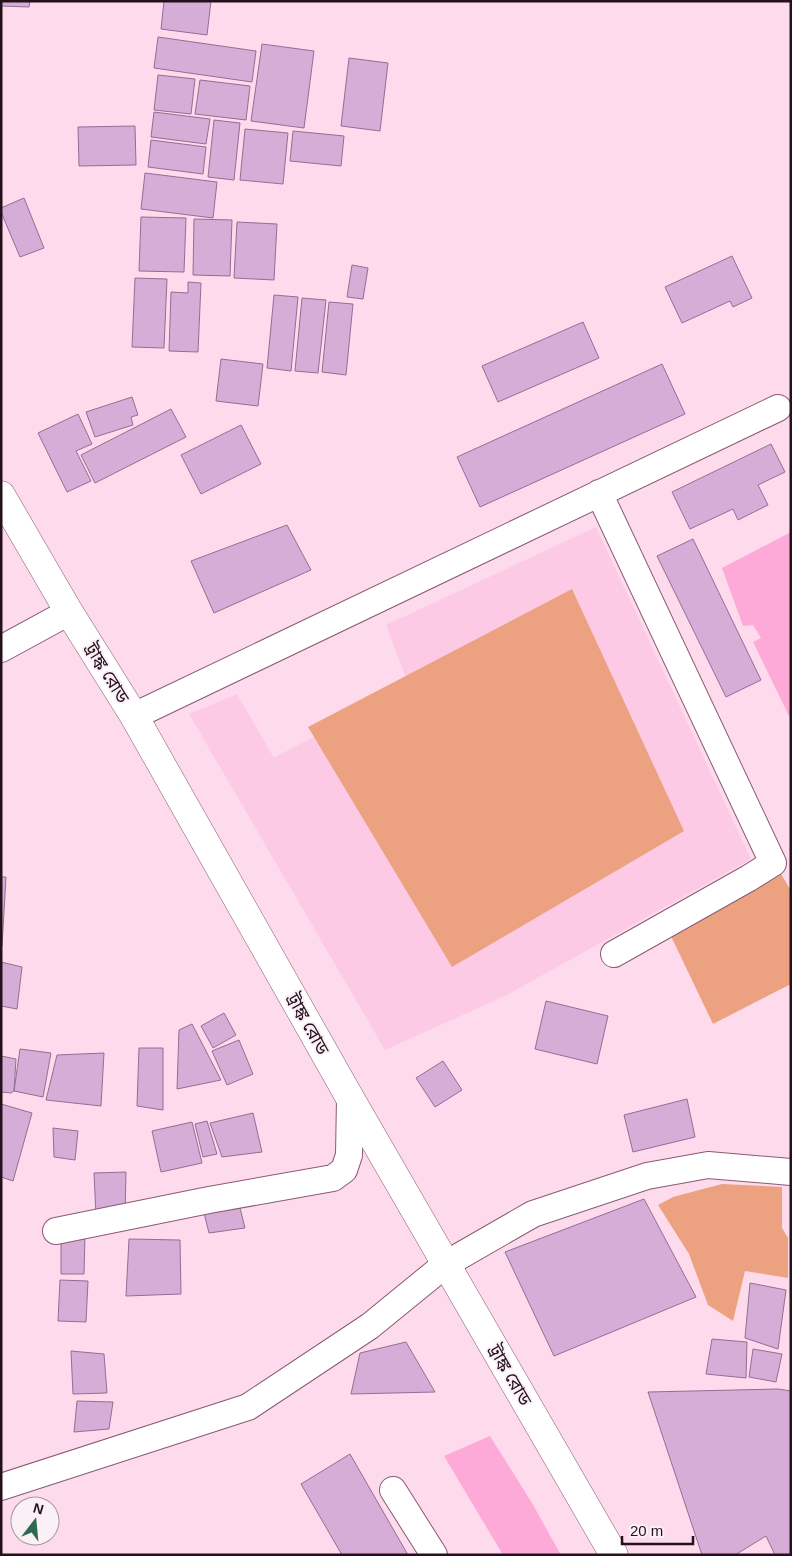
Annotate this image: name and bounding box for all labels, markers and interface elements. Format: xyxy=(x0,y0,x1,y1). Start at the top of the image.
street label: ট্রাঙ্ক রোড xyxy=(80,638,133,707)
street label: ট্রাঙ্ক রোড xyxy=(283,989,333,1058)
street label: ট্রাঙ্ক রোড xyxy=(484,1340,535,1409)
north arrow xyxy=(10,1496,60,1546)
text: N xyxy=(32,1499,46,1518)
scale bar xyxy=(622,1514,693,1546)
text: 20 m xyxy=(630,1522,663,1539)

